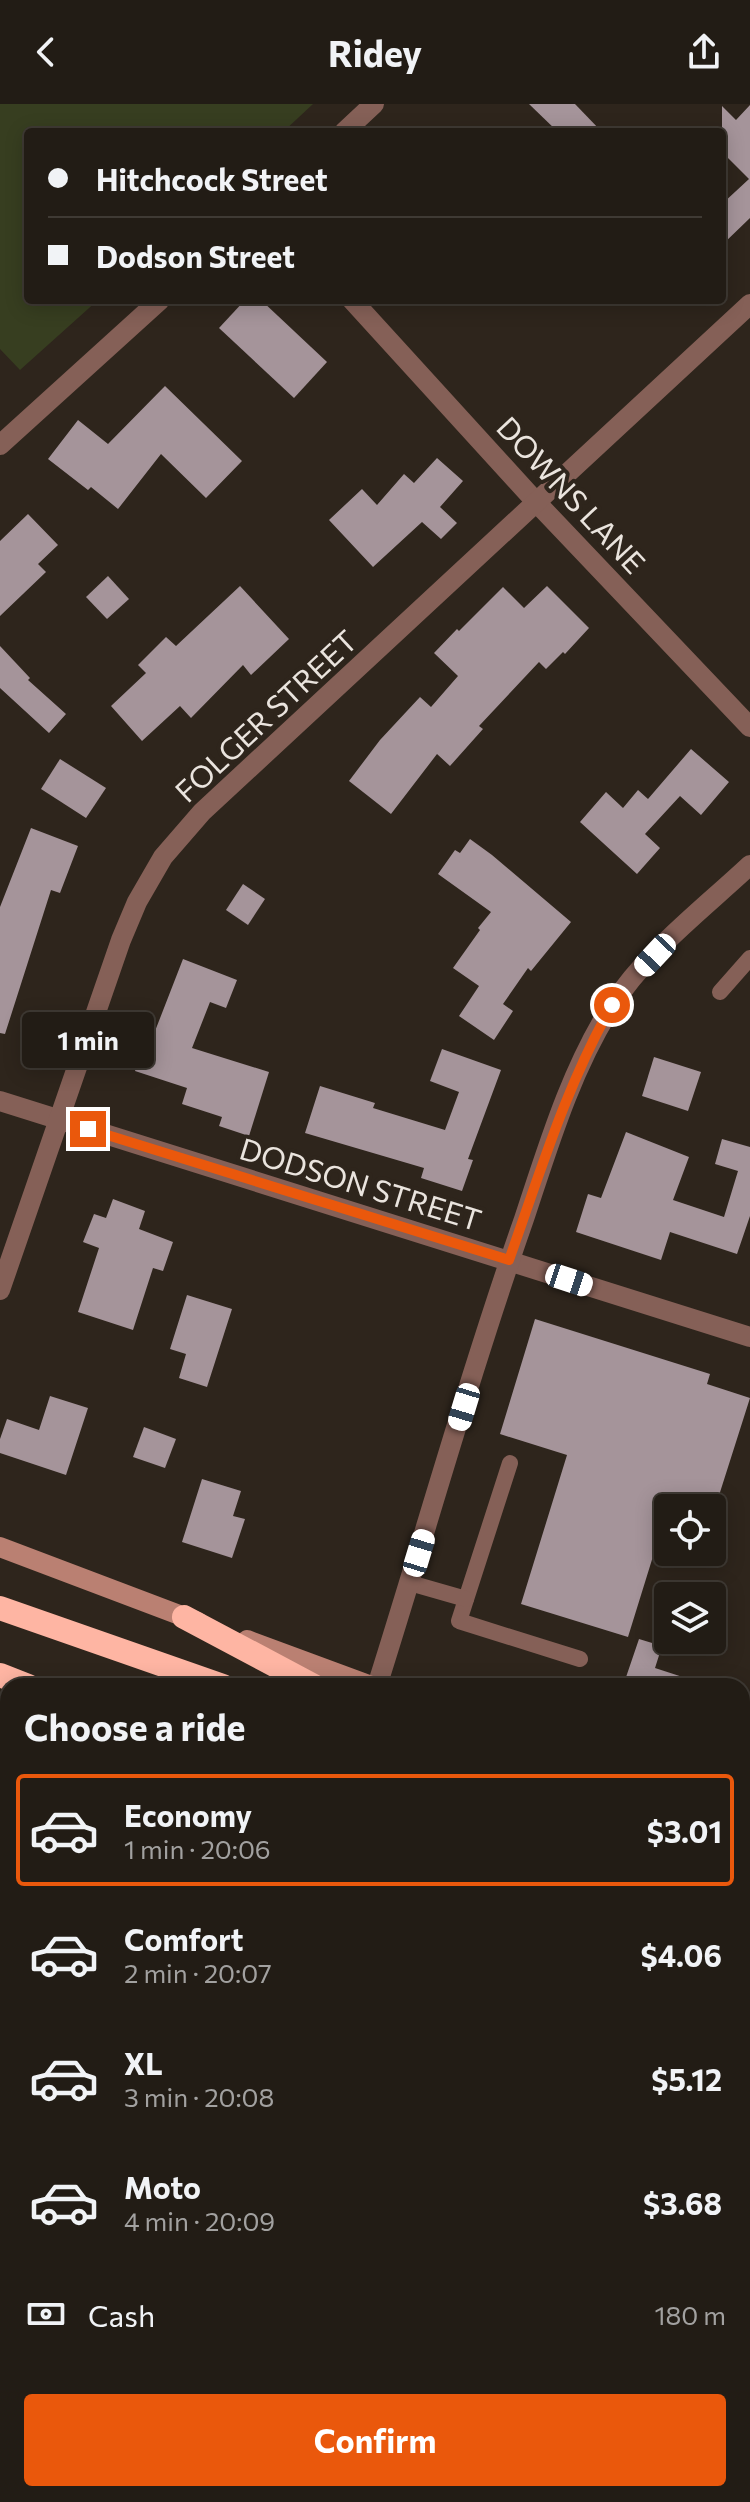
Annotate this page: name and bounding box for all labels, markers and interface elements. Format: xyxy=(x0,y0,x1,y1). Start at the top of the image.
icon: back xyxy=(24,30,68,74)
text: Ridey xyxy=(328,30,422,74)
icon: share xyxy=(682,30,726,74)
text: Hitchcock Street xyxy=(96,160,328,197)
text: Dodson Street xyxy=(96,237,295,274)
street label: DOWNS LANE xyxy=(490,408,654,580)
street label: FOLGER STREET xyxy=(166,621,364,809)
car xyxy=(630,929,680,981)
route start xyxy=(594,987,630,1023)
callout: 1 min xyxy=(22,1013,154,1069)
text: 1 min xyxy=(57,1024,119,1055)
route end xyxy=(70,1111,106,1147)
street label: DODSON STREET xyxy=(236,1129,486,1237)
car xyxy=(542,1261,596,1299)
car xyxy=(446,1381,482,1433)
map controls xyxy=(654,1494,726,1654)
button: locate xyxy=(654,1494,726,1566)
car xyxy=(401,1527,437,1579)
button: layers xyxy=(654,1582,726,1654)
text: Choose a ride xyxy=(24,1704,245,1748)
icon: car xyxy=(28,1794,100,1866)
text: Economy xyxy=(124,1796,252,1833)
text: $3.01 xyxy=(647,1812,722,1849)
text: 1 min · 20:06 xyxy=(124,1833,271,1864)
icon: car xyxy=(28,1918,100,1990)
text: Comfort xyxy=(124,1920,243,1957)
text: $4.06 xyxy=(641,1936,722,1973)
text: 2 min · 20:07 xyxy=(124,1957,272,1988)
icon: car xyxy=(28,2042,100,2114)
text: XL xyxy=(124,2044,163,2081)
text: $5.12 xyxy=(651,2060,722,2097)
text: 3 min · 20:08 xyxy=(124,2081,274,2112)
icon: car xyxy=(28,2166,100,2238)
text: Moto xyxy=(124,2168,201,2205)
text: $3.68 xyxy=(643,2184,722,2221)
text: 4 min · 20:09 xyxy=(124,2205,275,2236)
icon: cash xyxy=(24,2292,68,2336)
text: Cash xyxy=(88,2296,155,2333)
text: 180 m xyxy=(654,2299,726,2330)
button: Confirm xyxy=(24,2394,726,2486)

